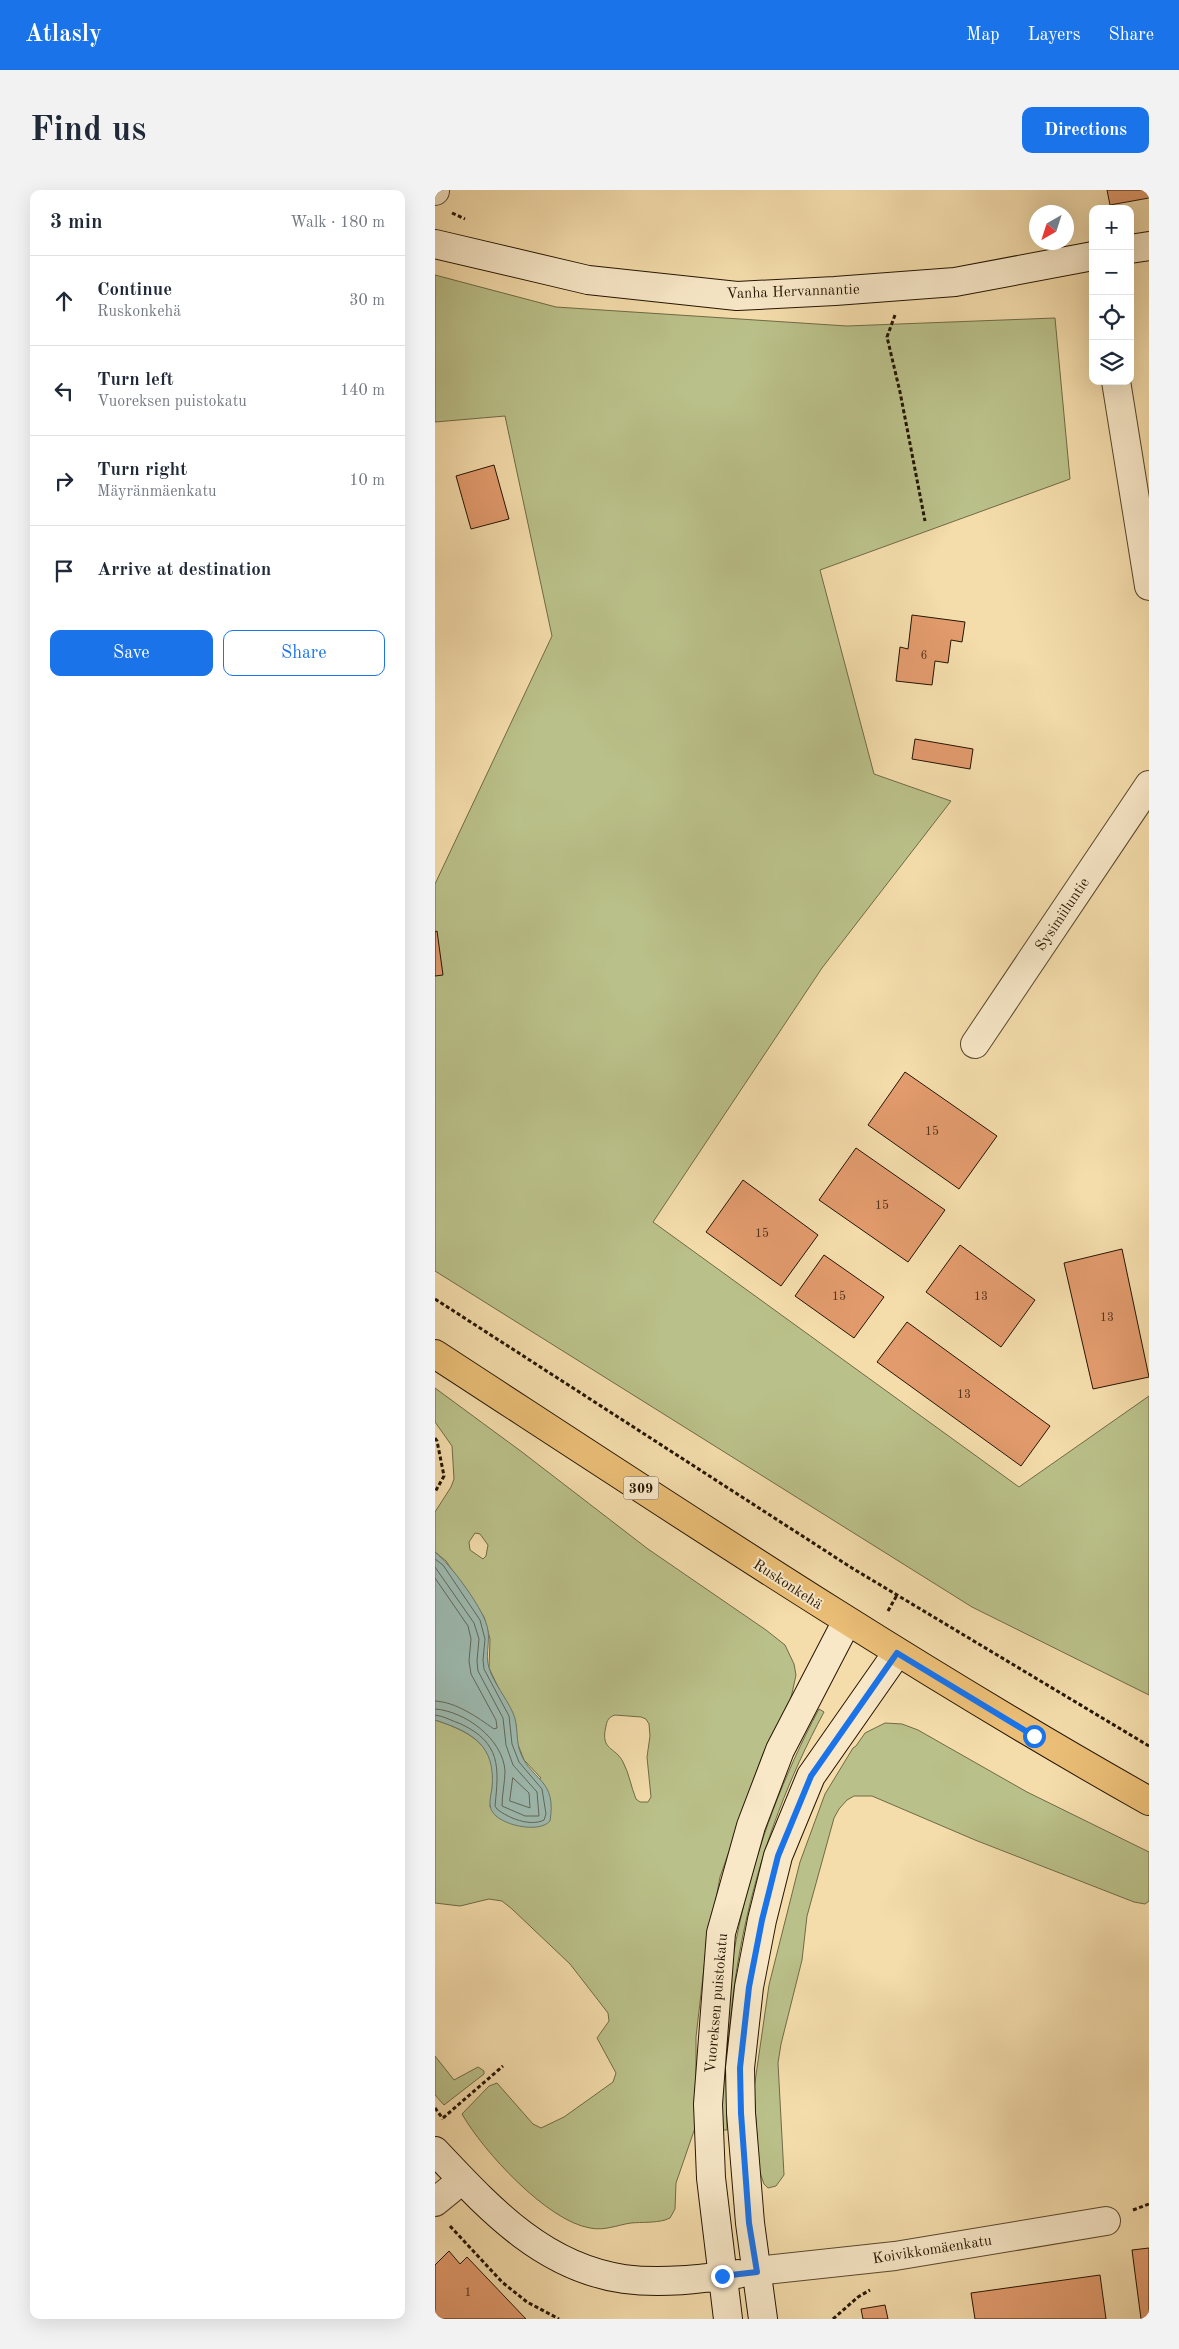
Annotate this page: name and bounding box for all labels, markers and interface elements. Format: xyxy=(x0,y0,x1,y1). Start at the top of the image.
text: Atlasly xyxy=(25,23,102,47)
text: Map xyxy=(966,26,1000,44)
text: Layers xyxy=(1028,26,1080,44)
text: Share xyxy=(1108,26,1154,44)
button: Directions xyxy=(1022,107,1149,153)
text: Find us xyxy=(30,113,146,148)
north arrow xyxy=(1029,205,1074,250)
map controls xyxy=(1089,205,1134,385)
button: + xyxy=(1089,205,1134,250)
text: 3 min xyxy=(50,212,103,233)
text: Walk · 180 m xyxy=(290,215,385,231)
button: − xyxy=(1089,250,1134,295)
text: Continue xyxy=(97,281,172,300)
street label: Vanha Hervannantie xyxy=(726,283,860,302)
icon: ahead xyxy=(50,287,78,315)
text: 30 m xyxy=(349,293,385,309)
button: locate xyxy=(1089,295,1134,340)
text: Ruskonkehä xyxy=(97,304,181,320)
button: layers xyxy=(1089,340,1134,385)
text: Turn left xyxy=(97,371,174,390)
icon: left xyxy=(50,377,78,405)
text: 140 m xyxy=(340,383,385,399)
text: Vuoreksen puistokatu xyxy=(97,394,247,410)
text: Turn right xyxy=(97,461,187,480)
icon: right xyxy=(50,467,78,495)
text: 10 m xyxy=(349,473,385,489)
text: Mäyränmäenkatu xyxy=(97,484,217,500)
icon: arrive xyxy=(50,557,78,585)
text: Arrive at destination xyxy=(97,561,271,580)
button: Save xyxy=(50,630,213,676)
button: Share xyxy=(223,630,385,676)
house number: 6 xyxy=(921,650,928,662)
street label: Sysimiiluntie xyxy=(1033,876,1093,954)
house number: 15 xyxy=(925,1125,939,1138)
house number: 15 xyxy=(875,1199,889,1212)
house number: 15 xyxy=(755,1227,769,1240)
house number: 15 xyxy=(832,1290,846,1303)
house number: 13 xyxy=(974,1291,988,1303)
house number: 13 xyxy=(1100,1312,1114,1324)
house number: 13 xyxy=(957,1389,971,1401)
road number: 309 xyxy=(623,1476,659,1500)
street label: Ruskonkehä xyxy=(750,1557,825,1613)
route start xyxy=(1023,1725,1046,1748)
street label: Vuoreksen puistokatu xyxy=(704,1933,731,2074)
street label: Koivikkomäenkatu xyxy=(871,2234,993,2267)
route end xyxy=(711,2265,734,2288)
house number: 1 xyxy=(465,2287,471,2299)

